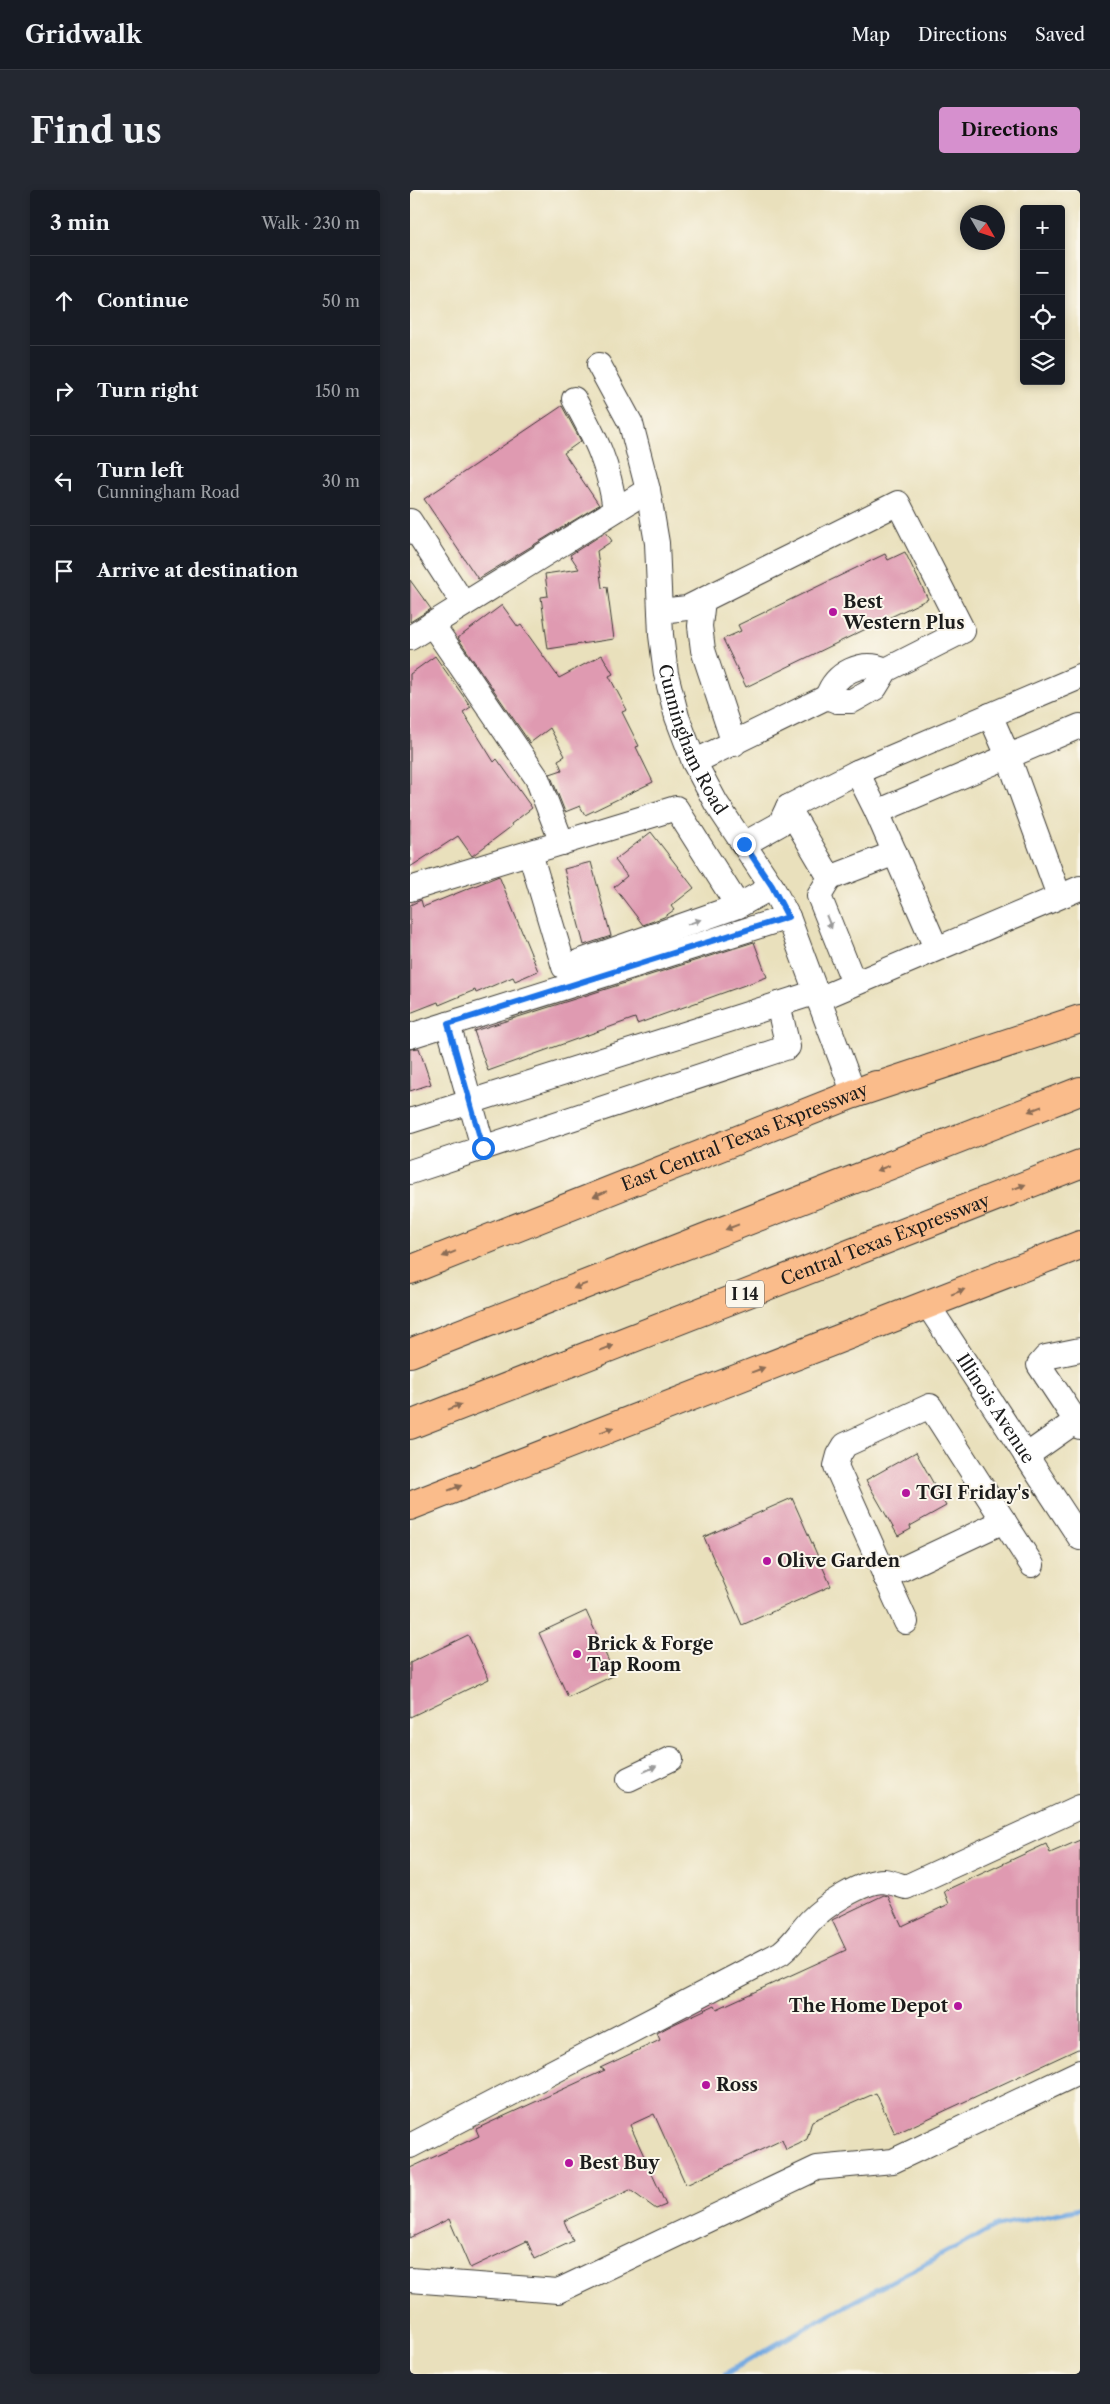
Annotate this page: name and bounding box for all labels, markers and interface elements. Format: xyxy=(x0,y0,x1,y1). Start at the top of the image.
text: Gridwalk xyxy=(25,20,142,49)
text: Map xyxy=(851,24,890,46)
text: Directions xyxy=(918,24,1007,46)
text: Saved xyxy=(1035,24,1085,46)
button: Directions xyxy=(939,107,1080,153)
text: Find us xyxy=(30,109,162,152)
north arrow xyxy=(960,205,1005,250)
map controls xyxy=(1020,205,1065,385)
button: + xyxy=(1020,205,1065,250)
text: 3 min xyxy=(50,210,110,235)
text: Walk · 230 m xyxy=(261,213,360,233)
button: − xyxy=(1020,250,1065,295)
icon: ahead xyxy=(50,287,78,315)
text: Continue xyxy=(97,289,189,312)
text: 50 m xyxy=(322,291,360,311)
button: locate xyxy=(1020,295,1065,340)
button: layers xyxy=(1020,340,1065,385)
icon: right xyxy=(50,377,78,405)
text: Turn right xyxy=(97,379,198,402)
text: 150 m xyxy=(315,381,360,401)
text: Turn left xyxy=(97,459,184,482)
icon: left xyxy=(50,467,78,495)
text: 30 m xyxy=(322,471,360,491)
text: Cunningham Road xyxy=(97,482,240,502)
icon: arrive xyxy=(50,557,78,585)
text: Arrive at destination xyxy=(97,559,298,582)
place label: Best Western Plus xyxy=(842,591,965,634)
marker: Best Western Plus xyxy=(827,606,839,618)
street label: Cunningham Road xyxy=(654,663,732,819)
route end xyxy=(733,833,756,856)
one-way arrow xyxy=(826,915,834,929)
one-way arrow xyxy=(686,918,701,925)
street label: East Central Texas Expressway xyxy=(618,1078,872,1196)
one-way arrow xyxy=(1027,1106,1042,1113)
route start xyxy=(472,1137,495,1160)
one-way arrow xyxy=(875,1164,890,1172)
one-way arrow xyxy=(1012,1183,1026,1191)
street label: Central Texas Expressway xyxy=(777,1189,994,1291)
one-way arrow xyxy=(592,1190,607,1198)
one-way arrow xyxy=(724,1223,739,1231)
one-way arrow xyxy=(441,1250,456,1258)
road number: I 14 xyxy=(726,1280,764,1308)
one-way arrow xyxy=(573,1283,588,1290)
one-way arrow xyxy=(951,1288,966,1295)
one-way arrow xyxy=(600,1344,615,1352)
street label: Illinois Avenue xyxy=(952,1350,1039,1468)
one-way arrow xyxy=(751,1366,766,1374)
one-way arrow xyxy=(448,1403,463,1411)
one-way arrow xyxy=(600,1425,614,1433)
place label: TGI Friday's xyxy=(916,1482,1030,1504)
one-way arrow xyxy=(448,1484,463,1492)
marker: TGI Friday's xyxy=(900,1487,912,1499)
place label: Olive Garden xyxy=(777,1550,901,1572)
marker: Olive Garden xyxy=(761,1555,773,1567)
place label: Brick & Forge Tap Room xyxy=(587,1633,714,1676)
marker: Brick & Forge Tap Room xyxy=(571,1648,583,1660)
one-way arrow xyxy=(643,1765,657,1773)
place label: The Home Depot xyxy=(789,1995,949,2017)
marker: The Home Depot xyxy=(952,2000,964,2012)
place label: Ross xyxy=(716,2074,758,2096)
marker: Ross xyxy=(700,2079,712,2091)
place label: Best Buy xyxy=(579,2152,660,2174)
marker: Best Buy xyxy=(563,2157,575,2169)

